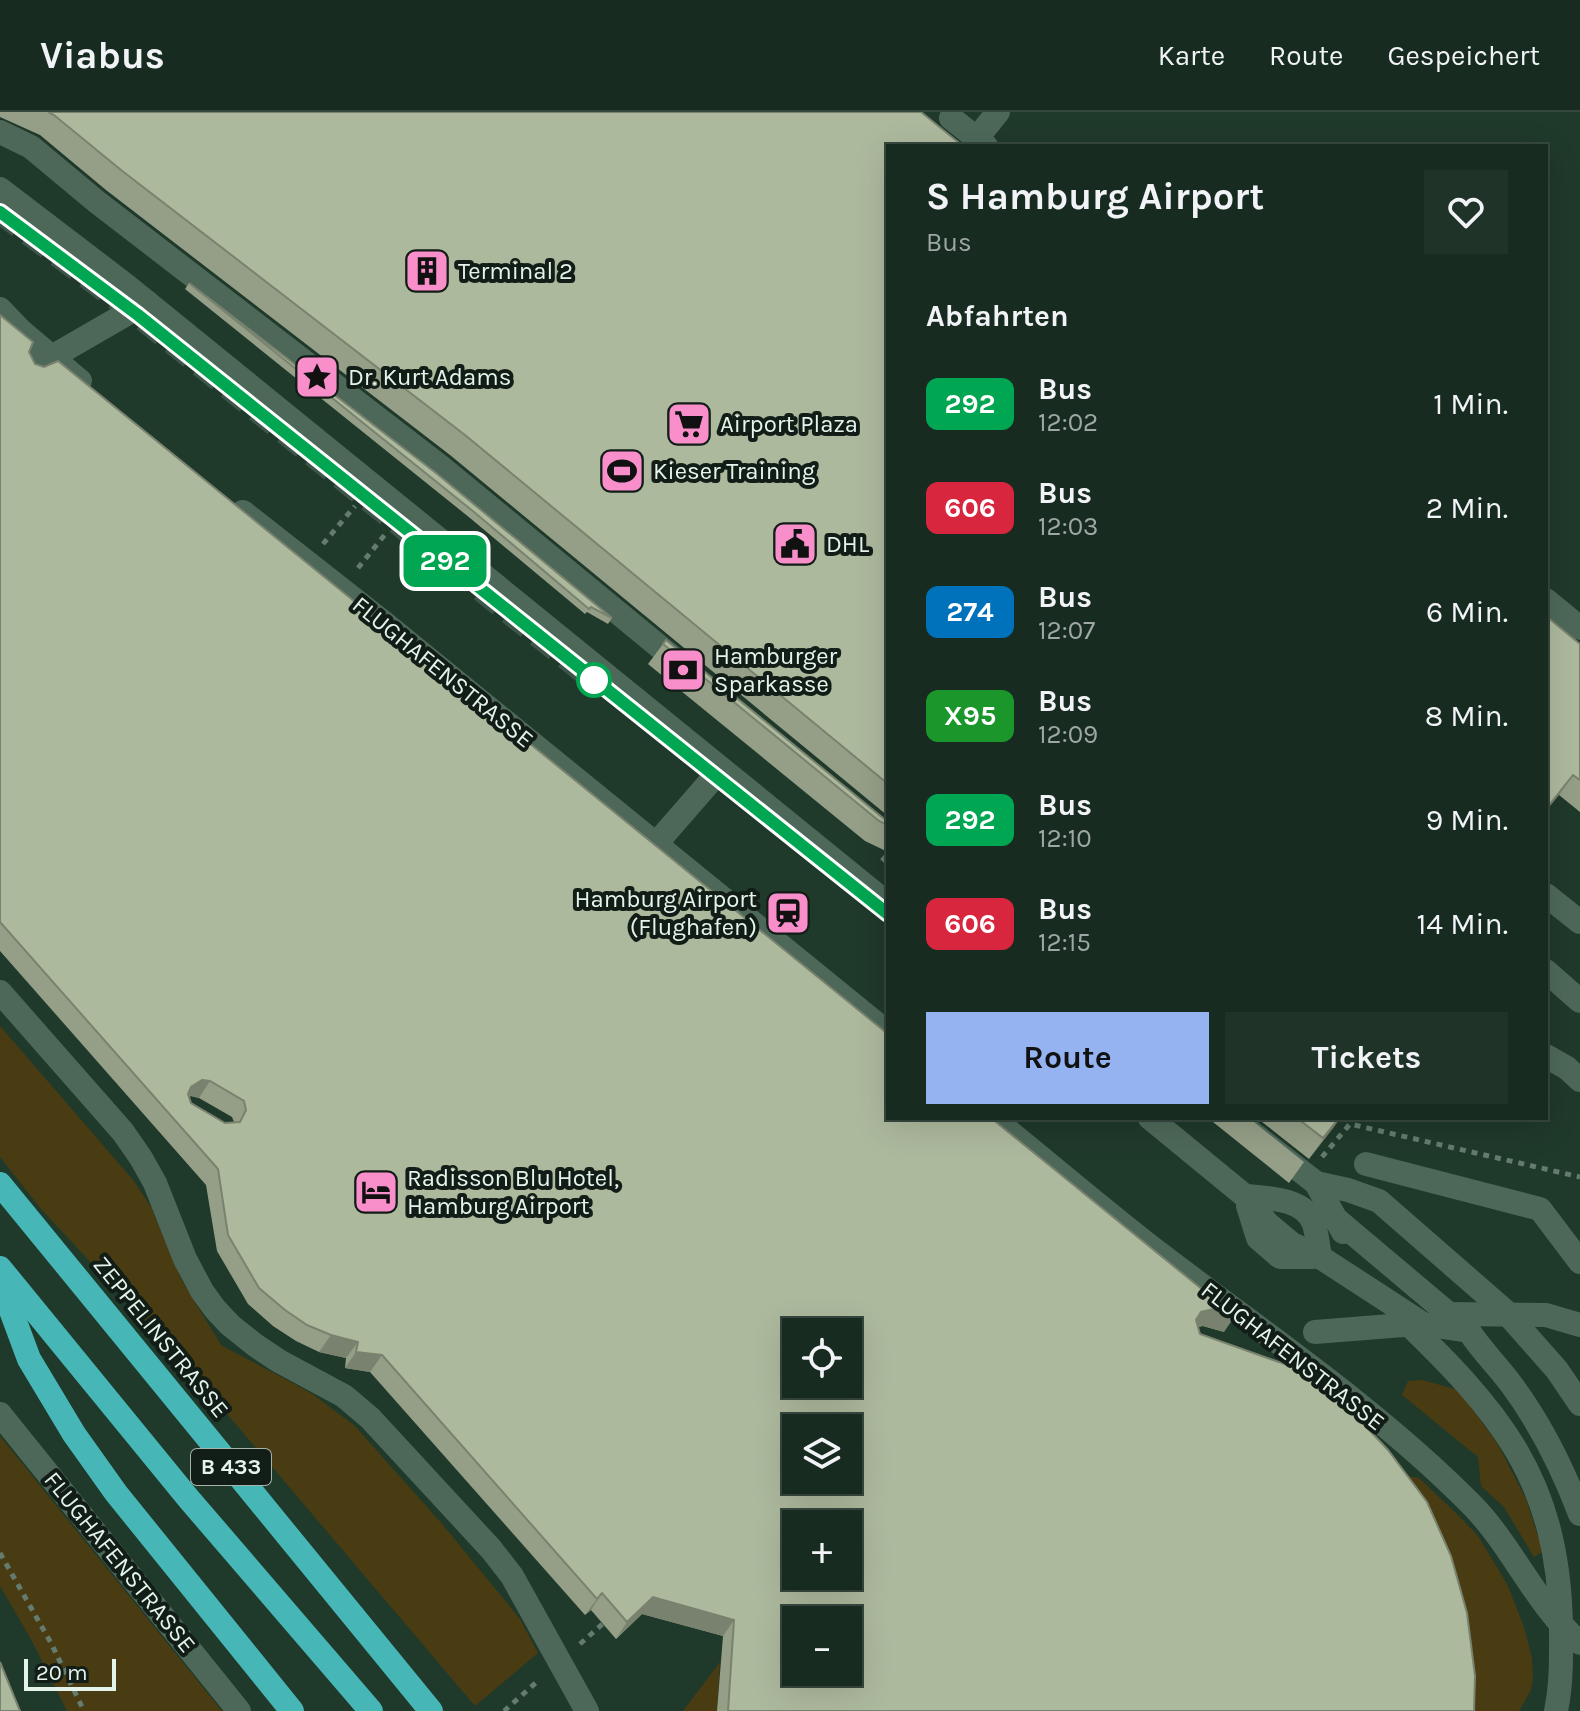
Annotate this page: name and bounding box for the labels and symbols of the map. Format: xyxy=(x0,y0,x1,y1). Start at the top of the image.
building icon: Terminal 2 xyxy=(403,247,451,295)
place label: Terminal 2 xyxy=(458,257,573,285)
place icon: Dr. Kurt Adams xyxy=(293,353,341,401)
place label: Dr. Kurt Adams xyxy=(348,363,511,391)
supermarket icon: Airport Plaza xyxy=(665,400,713,448)
place label: Airport Plaza xyxy=(720,410,858,438)
sports icon: Kieser Training xyxy=(598,447,646,495)
place label: Kieser Training xyxy=(653,457,816,485)
public building icon: DHL xyxy=(771,520,819,568)
place label: DHL xyxy=(826,530,870,558)
line badge: 292 xyxy=(399,535,491,587)
street label: FLUGHAFENSTRASSE xyxy=(347,590,539,754)
place label: Hamburger Sparkasse xyxy=(714,642,838,698)
bank icon: Hamburger Sparkasse xyxy=(659,646,707,694)
unlabelled marker xyxy=(577,663,611,697)
place label: Hamburg Airport (Flughafen) xyxy=(575,885,757,941)
station icon: Hamburg Airport (Flughafen) xyxy=(764,889,812,937)
place label: Radisson Blu Hotel, Hamburg Airport xyxy=(407,1164,619,1220)
hotel icon: Radisson Blu Hotel, Hamburg Airport xyxy=(352,1168,400,1216)
street label: ZEPPELINSTRASSE xyxy=(87,1251,235,1423)
street label: FLUGHAFENSTRASSE xyxy=(1196,1276,1390,1436)
road number: B 433 xyxy=(191,1449,271,1485)
street label: FLUGHAFENSTRASSE xyxy=(38,1466,202,1658)
scale bar xyxy=(24,1655,116,1691)

